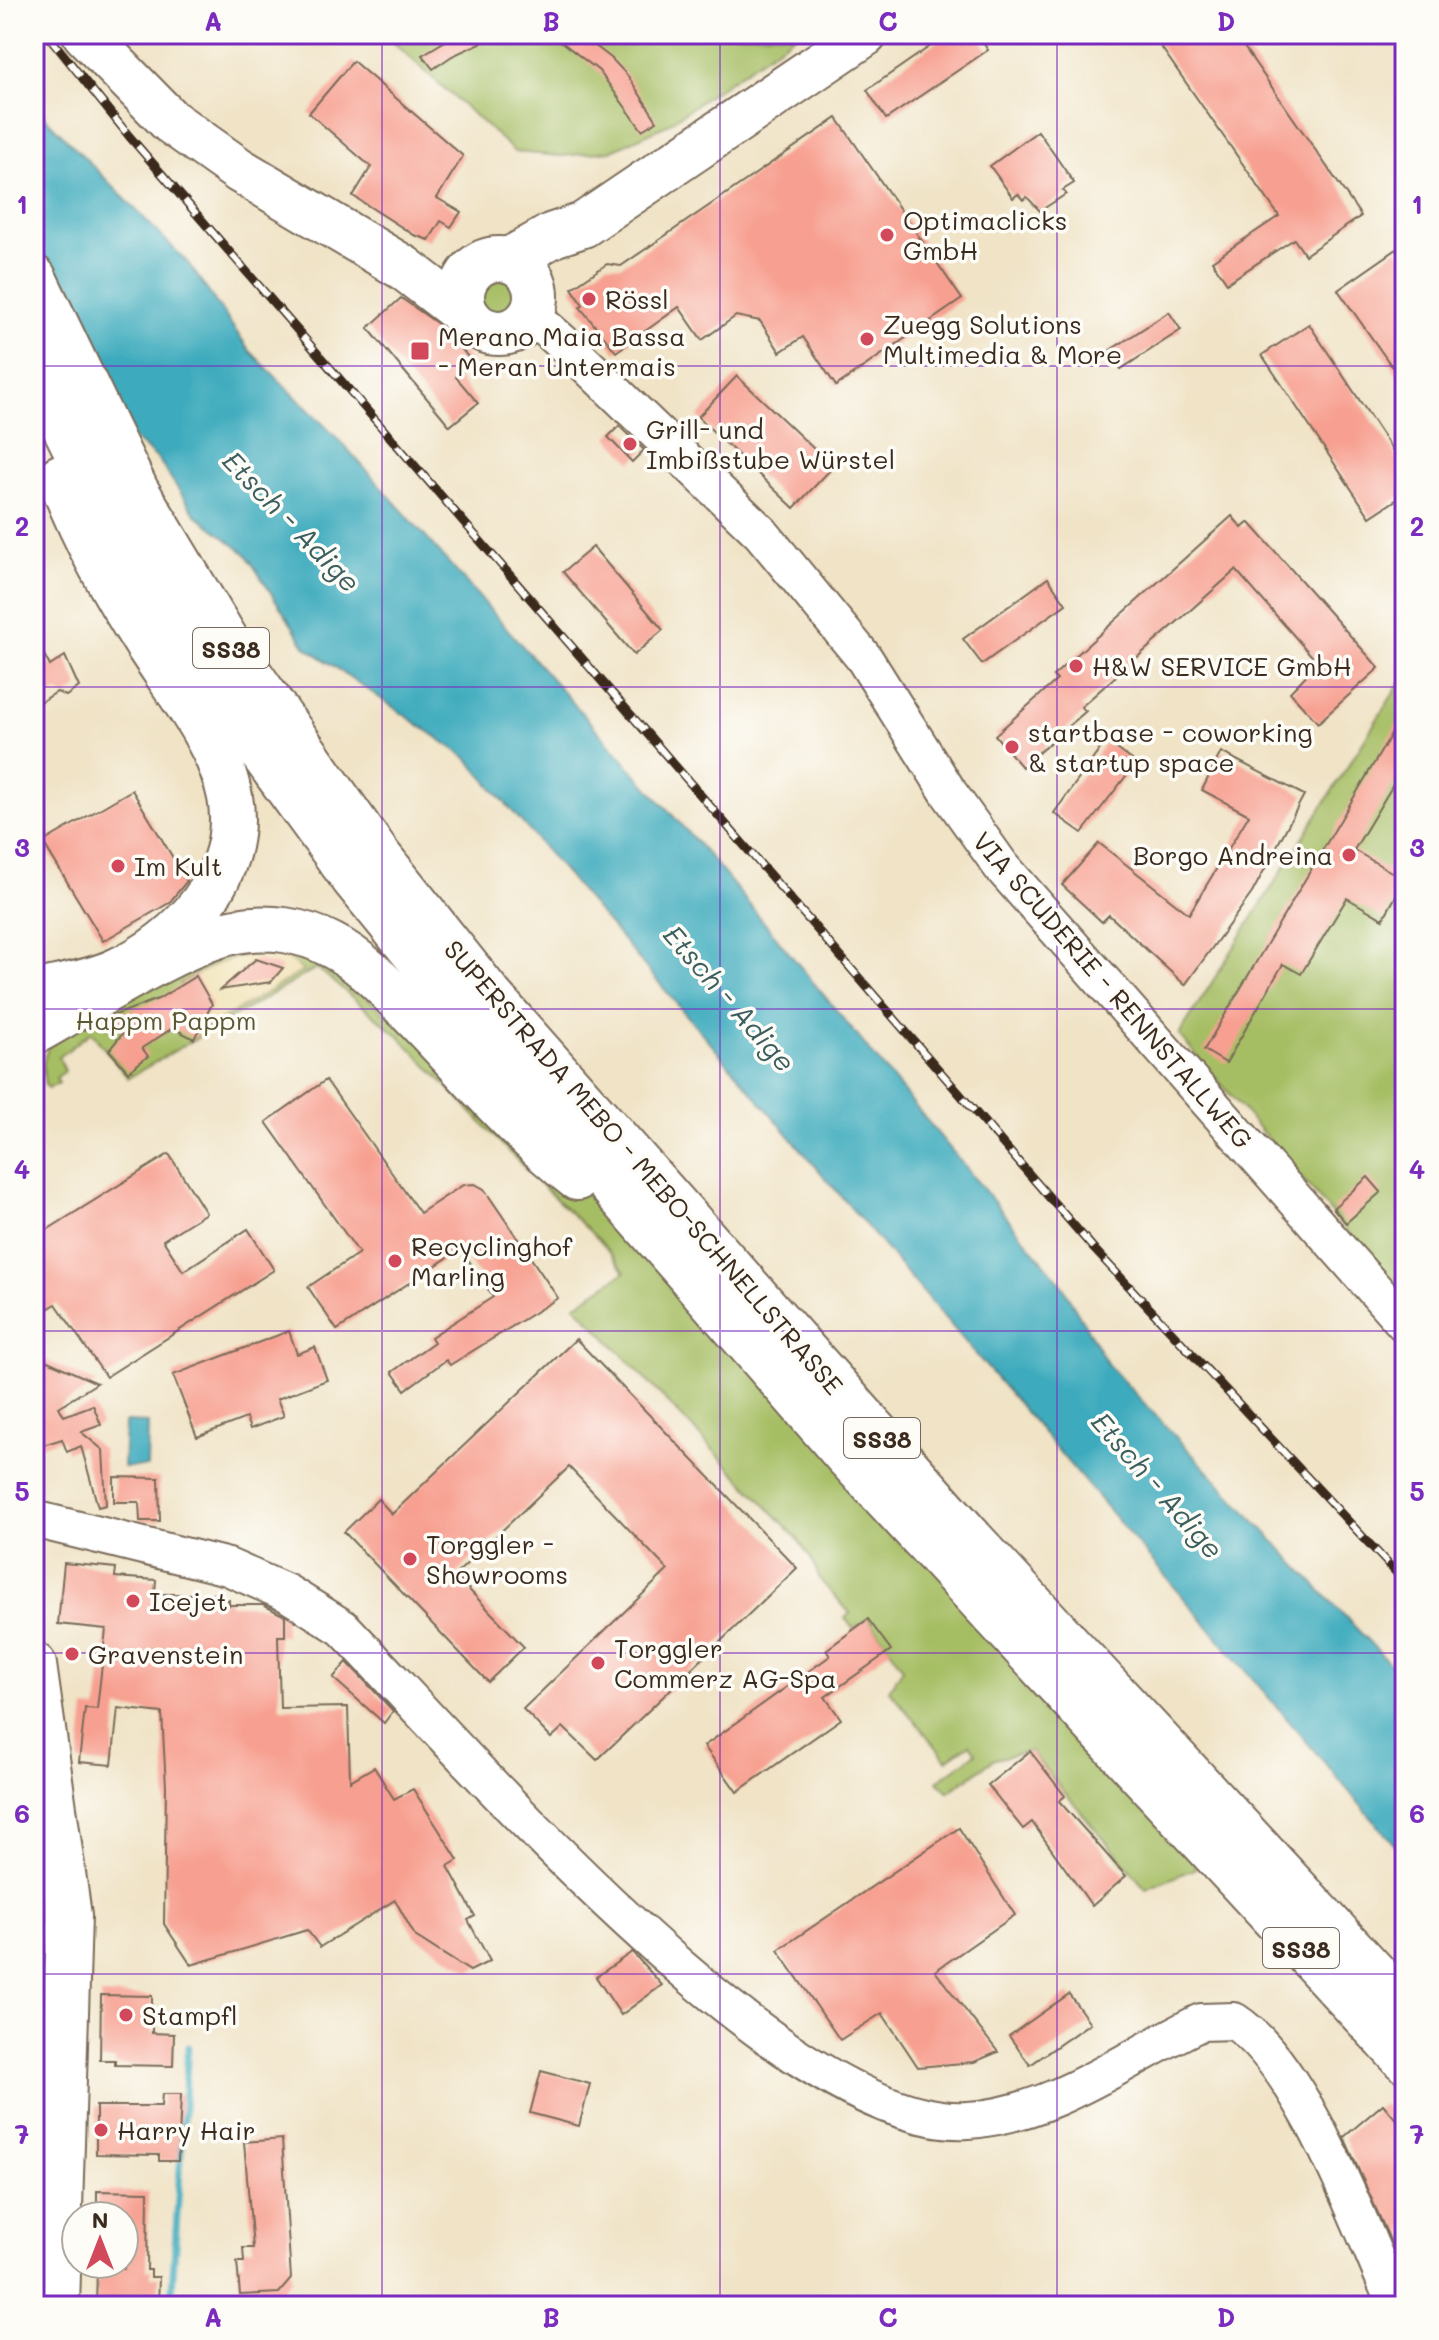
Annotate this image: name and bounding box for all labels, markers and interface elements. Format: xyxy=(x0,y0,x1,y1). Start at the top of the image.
text: A xyxy=(204,4,222,38)
text: B xyxy=(542,4,560,38)
text: C xyxy=(878,4,898,38)
text: D xyxy=(1217,4,1235,38)
text: 1 xyxy=(16,187,28,221)
text: 1 xyxy=(1411,187,1423,221)
place label: Optimaclicks GmbH xyxy=(903,203,1067,267)
marker: Optimaclicks GmbH xyxy=(878,226,896,244)
place label: Rössl xyxy=(605,282,669,316)
marker: Rössl xyxy=(580,290,598,308)
place label: Zuegg Solutions Multimedia & More xyxy=(883,307,1122,371)
place label: Merano Maia Bassa - Meran Untermais xyxy=(438,319,685,383)
marker: Zuegg Solutions Multimedia & More xyxy=(858,330,876,348)
marker: Merano Maia Bassa - Meran Untermais xyxy=(409,340,431,362)
place label: Grill- und Imbißstube Würstel xyxy=(646,412,895,476)
marker: Grill- und Imbißstube Würstel xyxy=(621,435,639,453)
water label: Etsch - Adige xyxy=(215,443,369,599)
text: 2 xyxy=(15,509,29,543)
text: 2 xyxy=(1410,509,1424,543)
road number: SS38 xyxy=(193,628,269,668)
place label: H&W SERVICE GmbH xyxy=(1092,649,1352,683)
marker: H&W SERVICE GmbH xyxy=(1067,657,1085,675)
place label: startbase - coworking & startup space xyxy=(1028,715,1312,779)
marker: startbase - coworking & startup space xyxy=(1003,738,1021,756)
street label: VIA SCUDERIE - RENNSTALLWEG xyxy=(966,824,1260,1156)
text: 3 xyxy=(14,830,30,864)
text: 3 xyxy=(1409,830,1425,864)
place label: Borgo Andreina xyxy=(1133,838,1333,872)
marker: Borgo Andreina xyxy=(1340,846,1358,864)
place label: Im Kult xyxy=(134,849,222,883)
marker: Im Kult xyxy=(109,857,127,875)
water label: Etsch - Adige xyxy=(656,917,804,1079)
street label: SUPERSTRADA MEBO - MEBO-SCHNELLSTRASSE xyxy=(437,933,851,1401)
park label: Happm Pappm xyxy=(76,1003,256,1037)
text: 4 xyxy=(14,1152,30,1186)
text: 4 xyxy=(1409,1152,1425,1186)
place label: Recyclinghof Marling xyxy=(411,1229,573,1293)
marker: Recyclinghof Marling xyxy=(386,1252,404,1270)
water label: Etsch - Adige xyxy=(1084,1404,1232,1566)
road number: SS38 xyxy=(844,1418,920,1458)
text: 5 xyxy=(14,1474,30,1508)
text: 5 xyxy=(1409,1474,1425,1508)
place label: Torggler - Showrooms xyxy=(426,1527,568,1591)
marker: Torggler - Showrooms xyxy=(401,1550,419,1568)
place label: Icejet xyxy=(149,1584,228,1618)
marker: Icejet xyxy=(124,1592,142,1610)
place label: Torggler Commerz AG-Spa xyxy=(614,1631,836,1695)
place label: Gravenstein xyxy=(88,1637,243,1671)
marker: Gravenstein xyxy=(63,1645,81,1663)
marker: Torggler Commerz AG-Spa xyxy=(589,1654,607,1672)
text: 6 xyxy=(14,1796,30,1830)
text: 6 xyxy=(1409,1796,1425,1830)
road number: SS38 xyxy=(1263,1928,1339,1968)
place label: Stampfl xyxy=(142,1998,238,2032)
marker: Stampfl xyxy=(117,2006,135,2024)
place label: Harry Hair xyxy=(117,2113,255,2147)
text: 7 xyxy=(15,2117,29,2151)
text: 7 xyxy=(1410,2117,1424,2151)
marker: Harry Hair xyxy=(92,2121,110,2139)
north arrow xyxy=(60,2200,140,2280)
text: N xyxy=(92,2205,108,2234)
text: A xyxy=(204,2300,222,2334)
text: B xyxy=(542,2300,560,2334)
text: C xyxy=(878,2300,898,2334)
text: D xyxy=(1217,2300,1235,2334)

